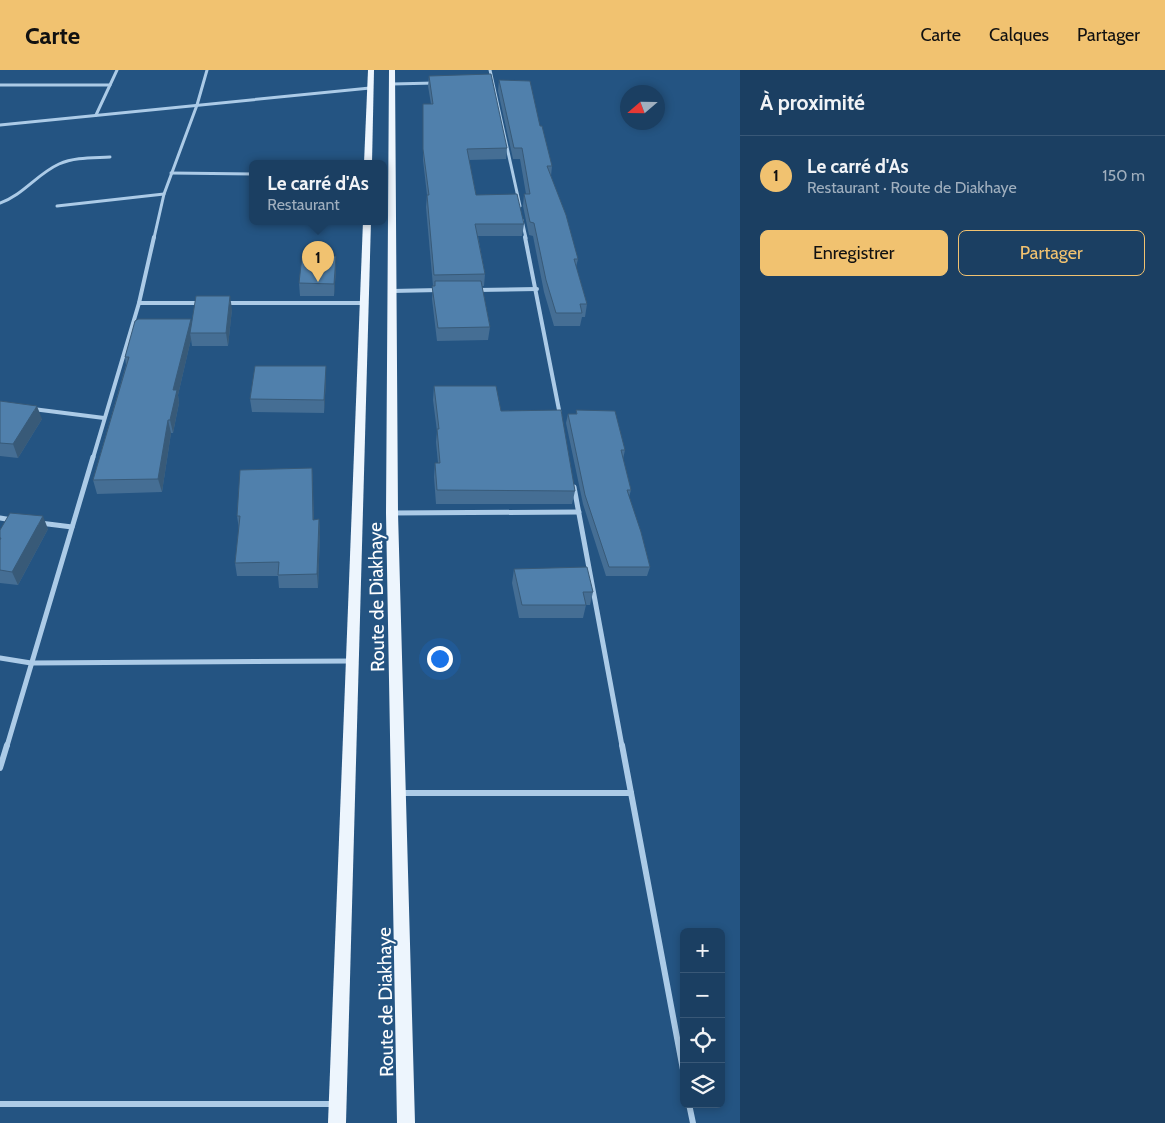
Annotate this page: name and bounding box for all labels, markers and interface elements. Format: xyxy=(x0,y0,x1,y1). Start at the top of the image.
text: Carte xyxy=(25,21,80,50)
text: Carte xyxy=(920,24,961,46)
text: Calques xyxy=(989,24,1049,46)
text: Partager xyxy=(1077,24,1140,46)
north arrow xyxy=(620,85,665,130)
text: À proximité xyxy=(760,90,865,115)
text: Le carré d'As xyxy=(807,155,908,178)
popup xyxy=(249,160,387,225)
text: 1 xyxy=(773,166,779,185)
text: 150 m xyxy=(1102,166,1145,185)
text: Le carré d'As xyxy=(267,172,369,195)
text: Restaurant · Route de Diakhaye xyxy=(807,178,1017,197)
text: Restaurant xyxy=(267,195,340,214)
button: Enregistrer xyxy=(760,230,948,276)
button: Partager xyxy=(958,230,1145,276)
pin: 1 xyxy=(302,241,334,282)
street label: Route de Diakhaye xyxy=(364,522,389,672)
your location xyxy=(427,646,453,672)
street label: Route de Diakhaye xyxy=(373,927,398,1077)
map controls xyxy=(680,928,725,1108)
button: + xyxy=(680,928,725,973)
button: − xyxy=(680,973,725,1018)
button: locate xyxy=(680,1018,725,1063)
button: layers xyxy=(680,1063,725,1108)

